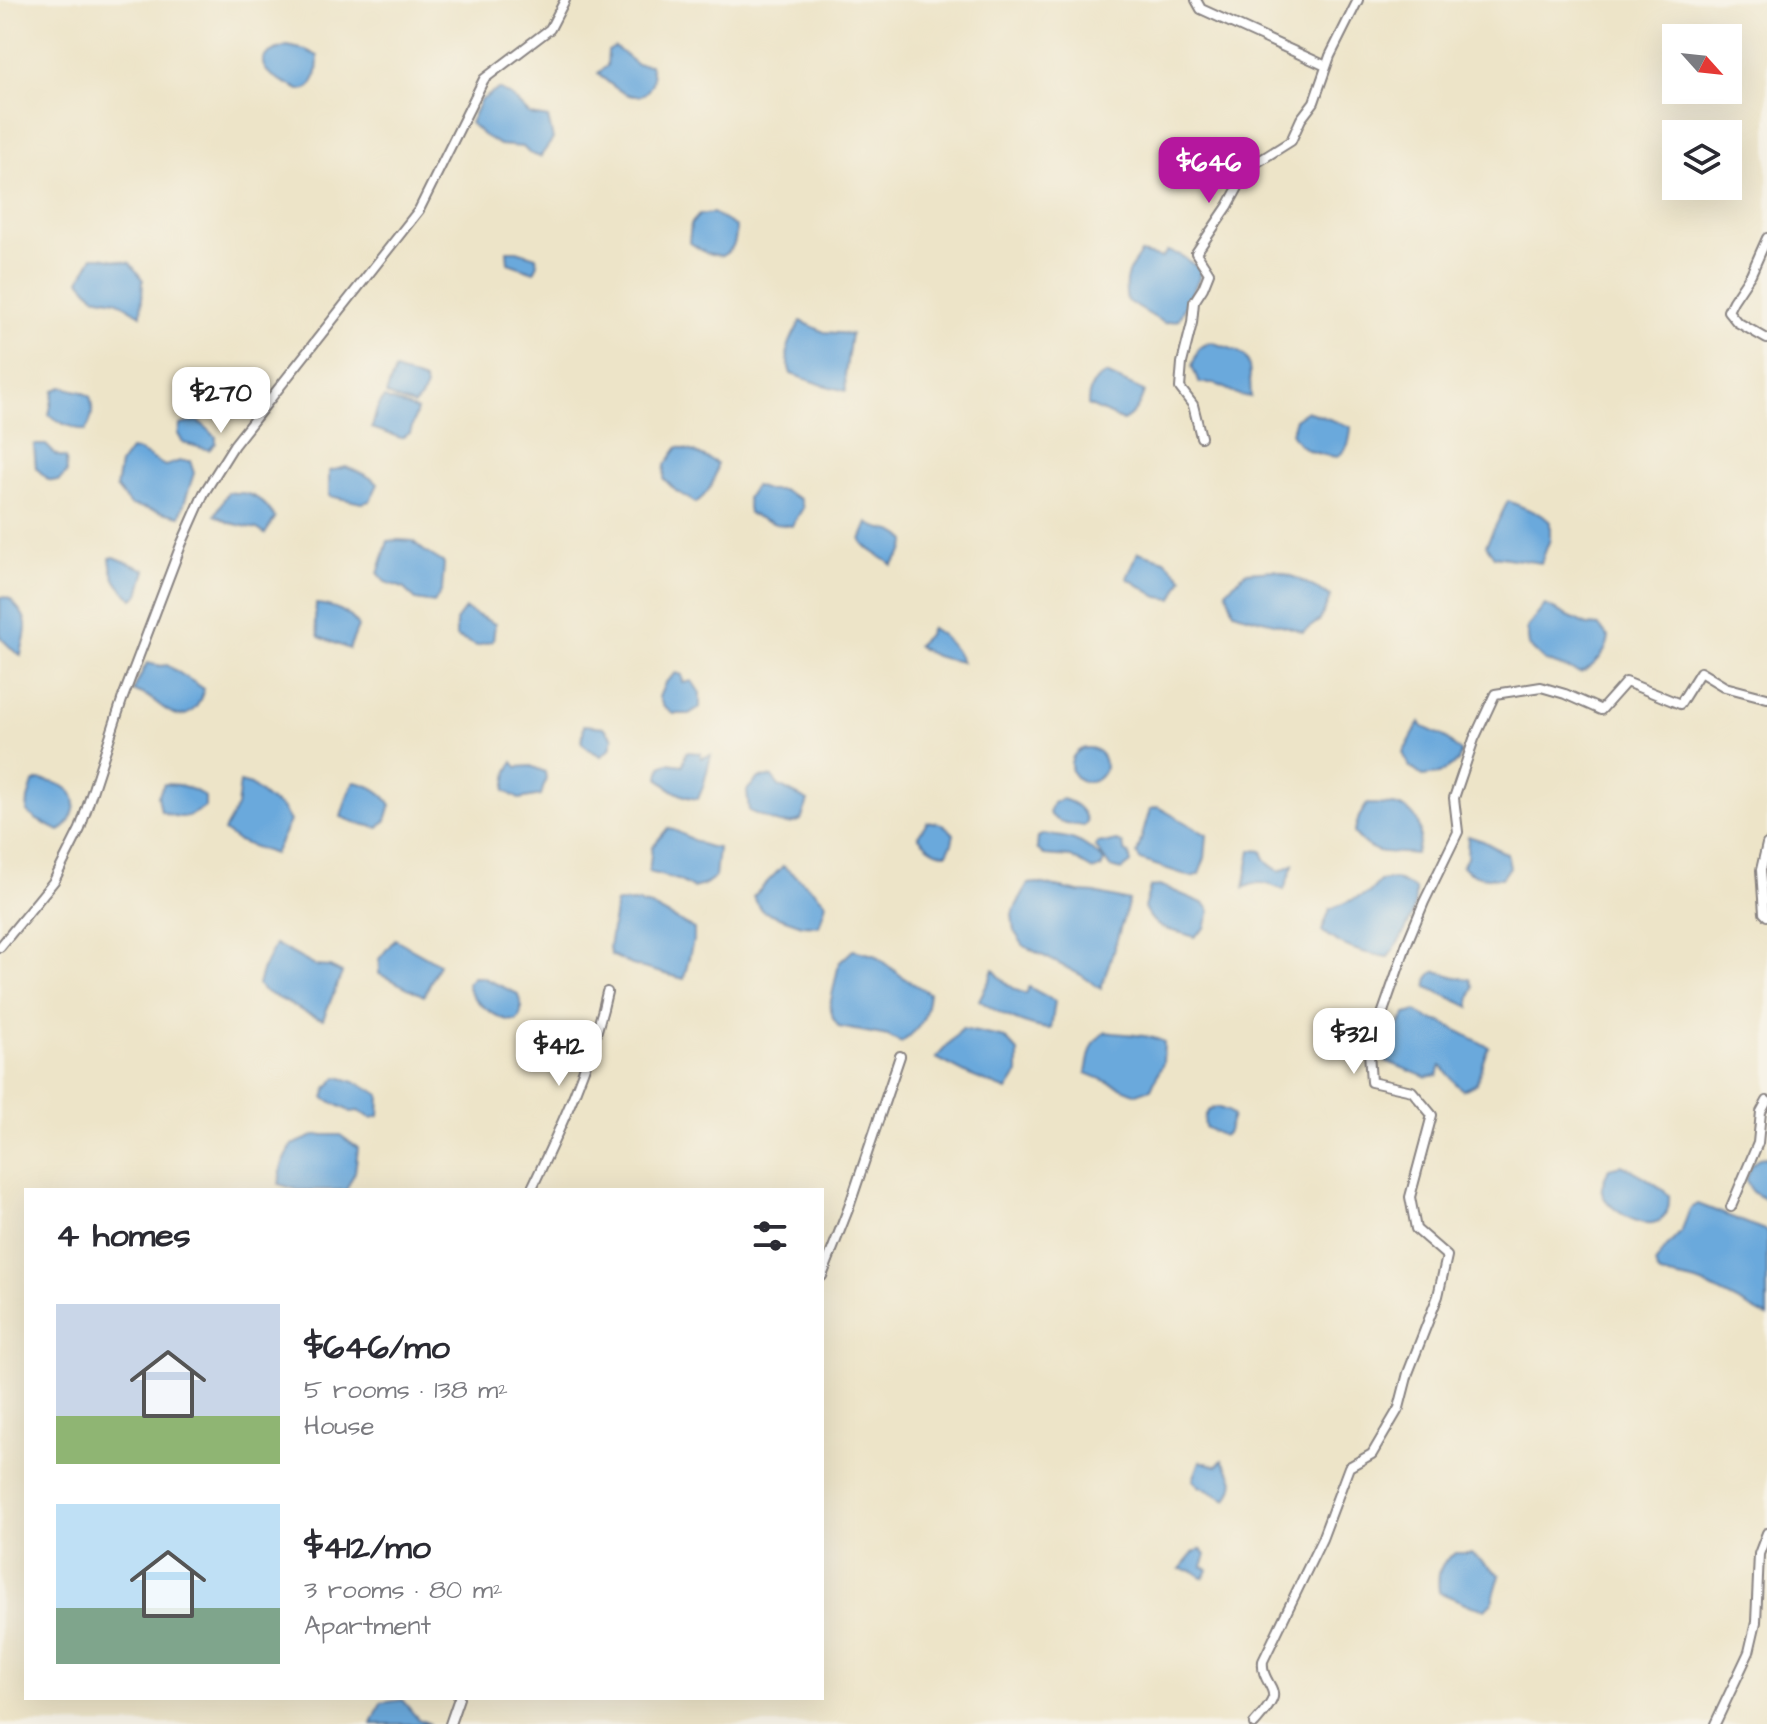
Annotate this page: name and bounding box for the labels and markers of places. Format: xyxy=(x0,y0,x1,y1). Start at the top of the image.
pin: $646 xyxy=(1162,137,1256,205)
pin: $270 xyxy=(174,367,268,435)
pin: $321 xyxy=(1307,1008,1401,1076)
pin: $412 xyxy=(512,1020,606,1088)

